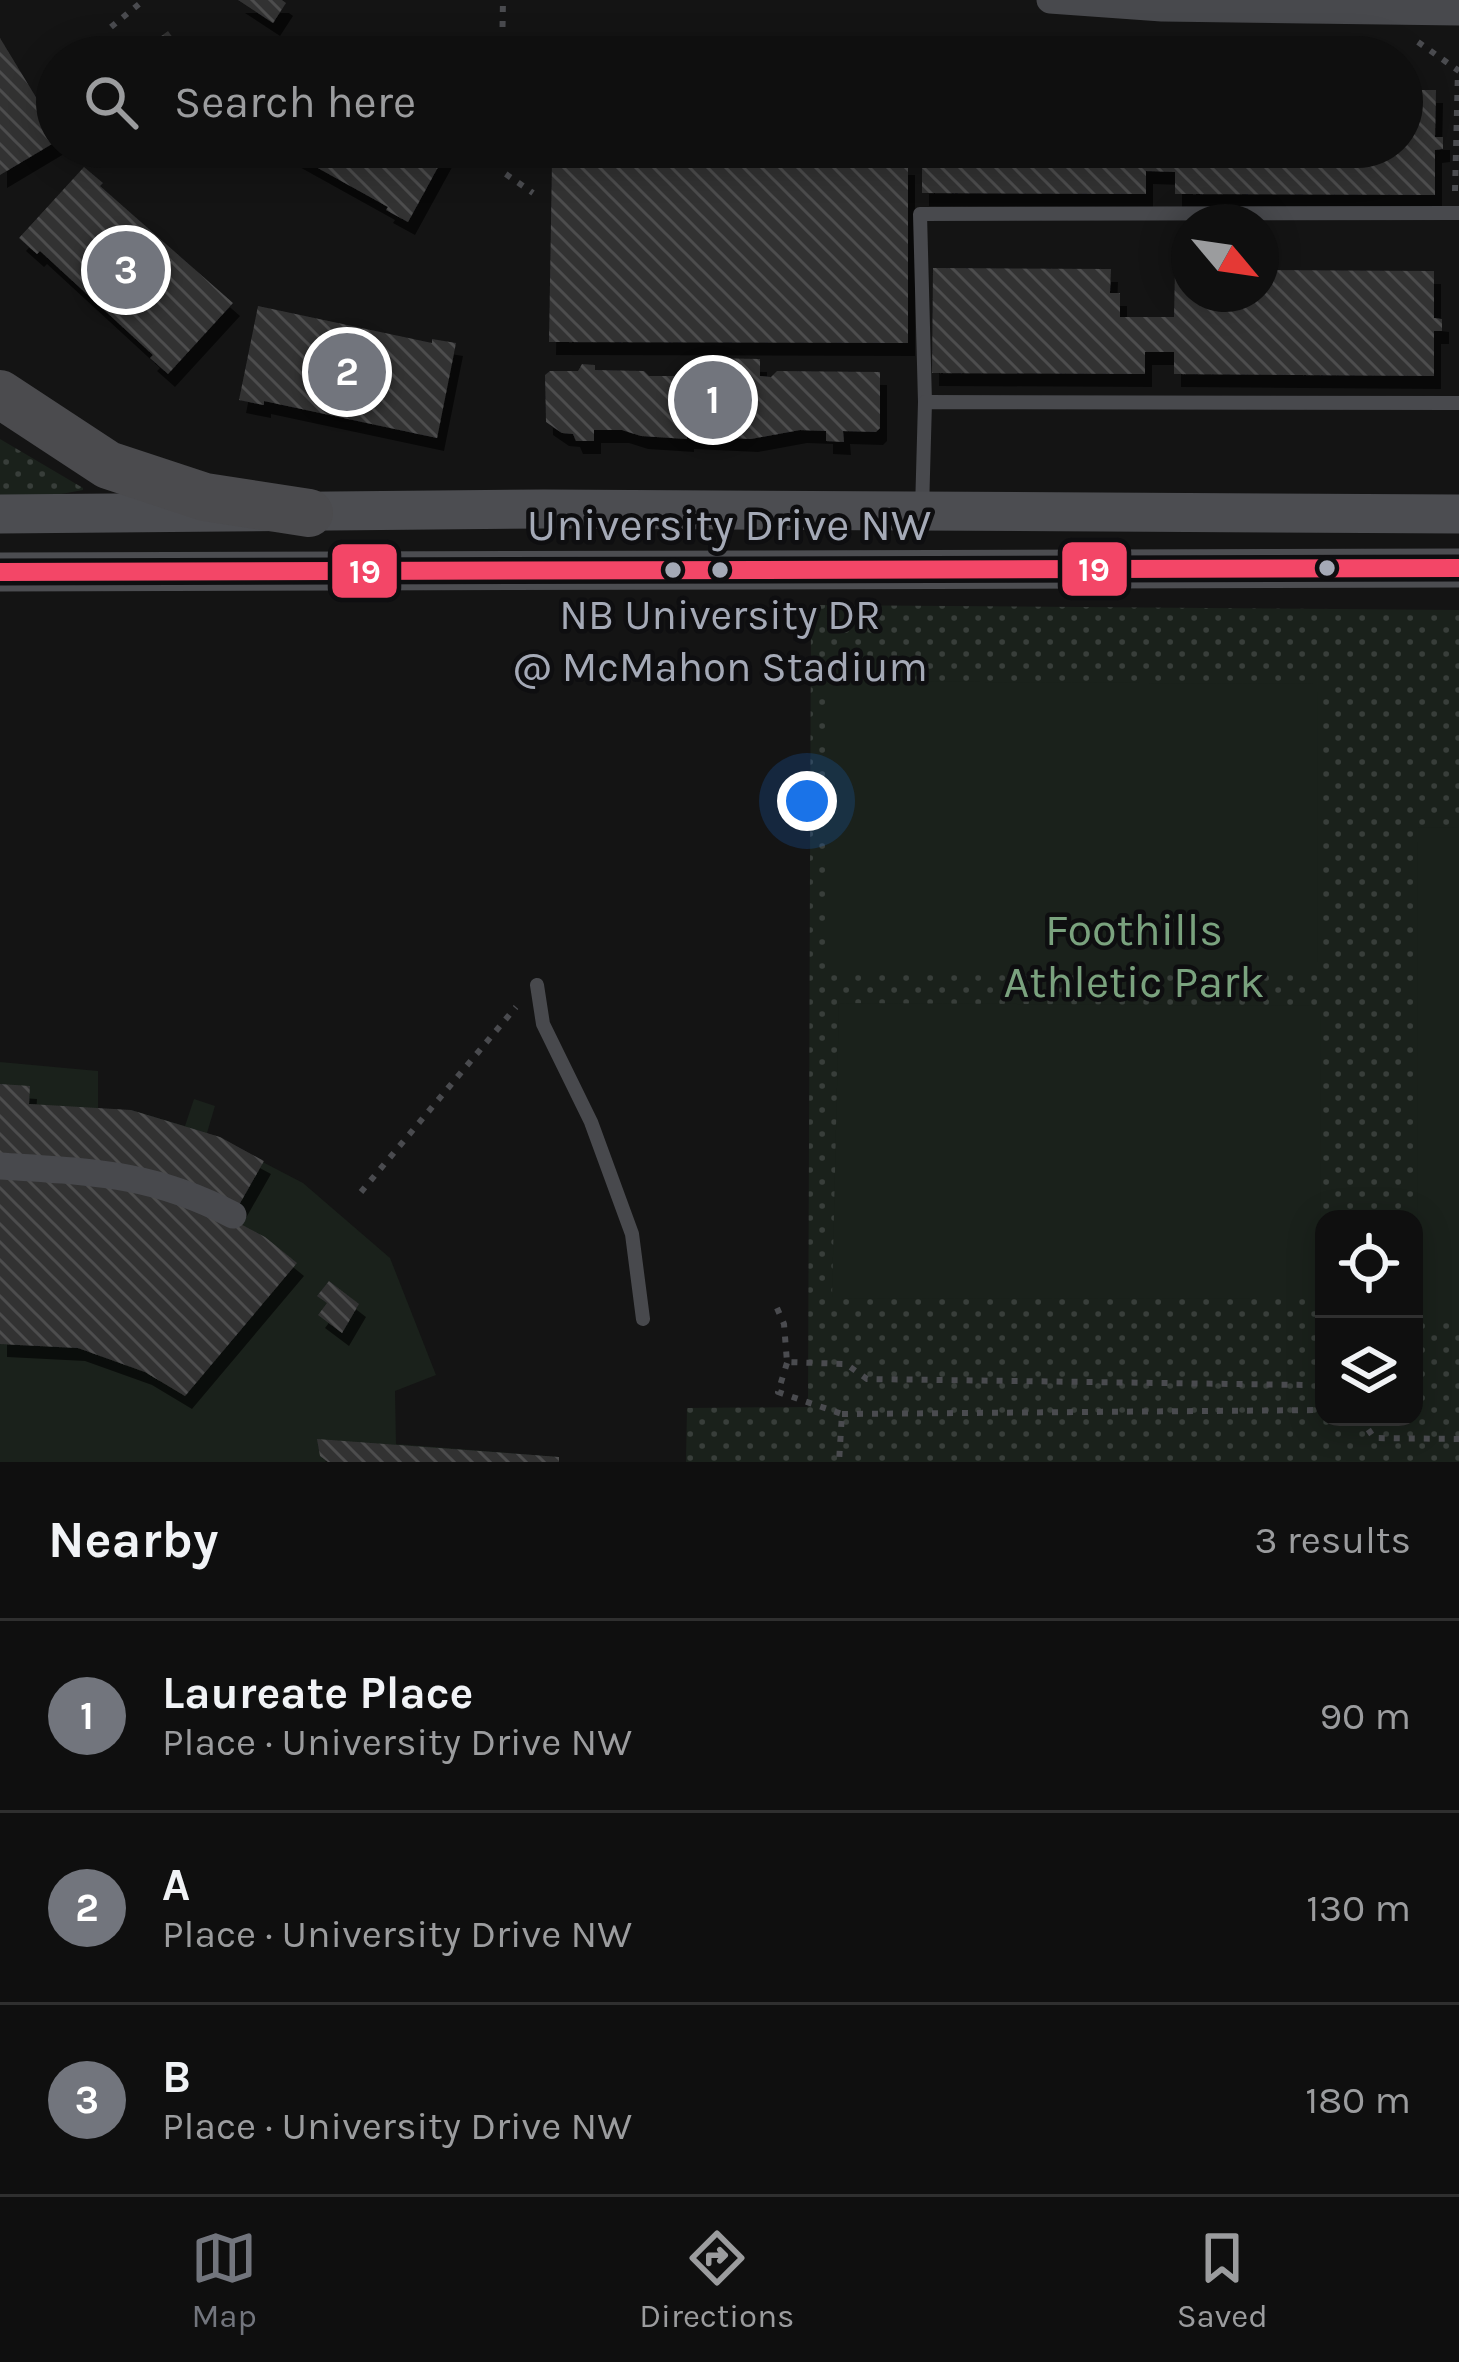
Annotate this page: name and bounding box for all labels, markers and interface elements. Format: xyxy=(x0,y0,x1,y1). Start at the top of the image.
search box xyxy=(36,36,1423,168)
icon: search xyxy=(78,69,144,135)
text: Search here xyxy=(174,76,416,128)
north arrow xyxy=(1171,204,1279,312)
pin: 3 xyxy=(87,225,165,315)
pin: 2 xyxy=(308,327,386,417)
pin: 1 xyxy=(674,355,752,445)
street label: University Drive NW xyxy=(527,499,931,552)
line badge: 19 xyxy=(1060,540,1129,598)
line badge: 19 xyxy=(330,542,399,600)
text: 19 xyxy=(1078,551,1110,589)
text: 19 xyxy=(349,553,381,591)
unlabelled marker xyxy=(1316,557,1338,579)
unlabelled marker xyxy=(662,559,684,581)
marker: NB University DR @ McMahon Stadium xyxy=(709,559,731,581)
place label: NB University DR @ McMahon Stadium xyxy=(512,590,928,692)
your location xyxy=(777,771,837,831)
park label: Foothills Athletic Park xyxy=(1003,904,1265,1008)
map controls xyxy=(1315,1210,1423,1426)
button: locate xyxy=(1315,1210,1423,1318)
button: layers xyxy=(1315,1318,1423,1426)
text: Nearby xyxy=(48,1510,218,1570)
text: 3 results xyxy=(1254,1517,1411,1563)
text: Laureate Place xyxy=(162,1667,473,1719)
text: 1 xyxy=(80,1693,94,1739)
text: 90 m xyxy=(1319,1693,1411,1739)
text: Place · University Drive NW xyxy=(162,1719,632,1765)
text: A xyxy=(162,1859,190,1911)
text: 2 xyxy=(75,1885,99,1931)
text: 130 m xyxy=(1306,1885,1411,1931)
text: Place · University Drive NW xyxy=(162,1911,632,1957)
text: B xyxy=(162,2051,191,2103)
text: 3 xyxy=(75,2077,99,2123)
text: 180 m xyxy=(1305,2077,1411,2123)
text: Place · University Drive NW xyxy=(162,2103,632,2149)
tab: Map xyxy=(191,2225,257,2335)
tab: Directions xyxy=(639,2225,794,2335)
tab: Saved xyxy=(1177,2225,1268,2335)

